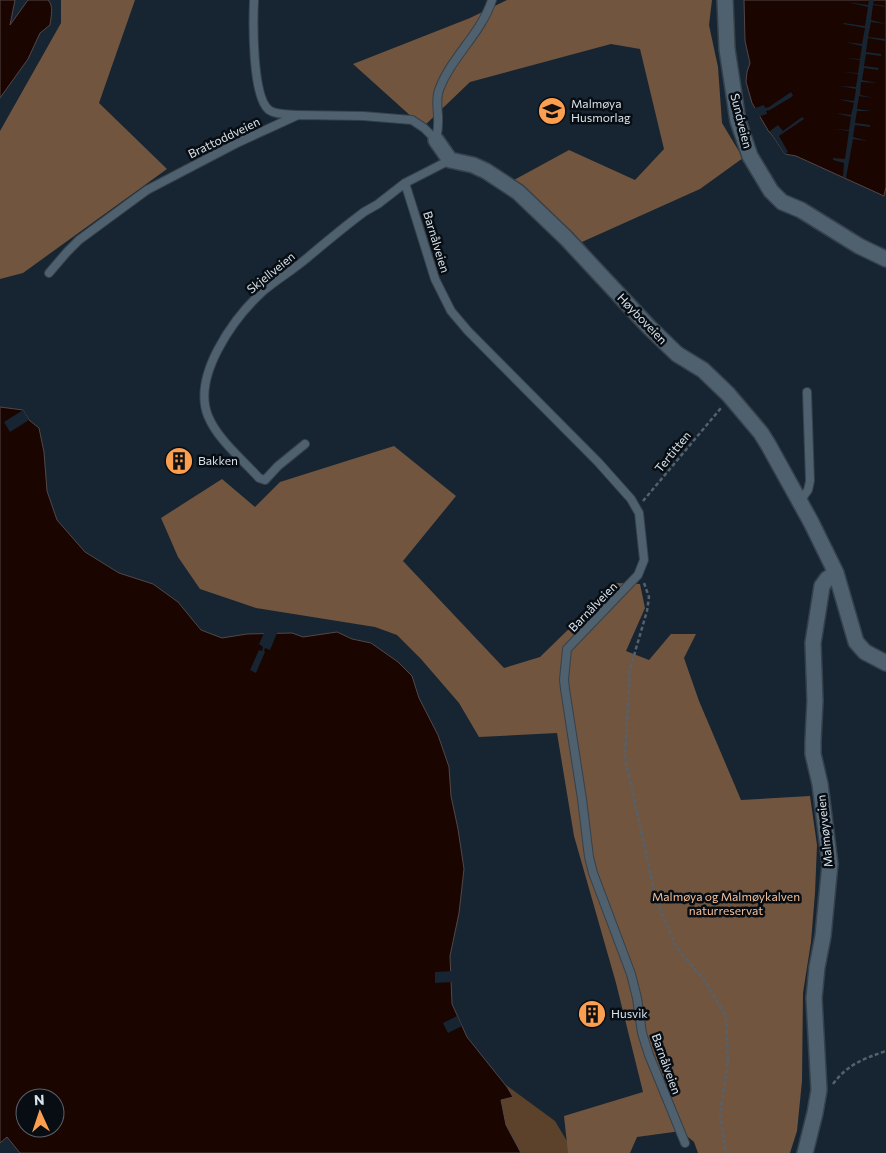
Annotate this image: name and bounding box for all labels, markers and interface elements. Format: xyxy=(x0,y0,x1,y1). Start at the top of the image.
street label: Sundveien xyxy=(728,92,756,150)
school or university icon: Malmøya Husmorlag xyxy=(537,96,567,126)
place label: Malmøya Husmorlag xyxy=(571,96,631,124)
street label: Brattoddveien xyxy=(185,114,262,160)
street label: Barnålveien xyxy=(421,209,453,274)
street label: Skjellveien xyxy=(244,249,297,296)
street label: Høyboveien xyxy=(615,290,670,346)
street label: Tertitten xyxy=(651,428,693,475)
building icon: Bakken xyxy=(164,446,194,476)
place label: Bakken xyxy=(198,453,238,467)
street label: Barnålveien xyxy=(565,579,619,634)
street label: Malmøyveien xyxy=(813,794,835,868)
park label: Malmøya og Malmøykalven naturreservat xyxy=(652,889,800,917)
building icon: Husvik xyxy=(577,999,607,1029)
place label: Husvik xyxy=(611,1006,648,1020)
street label: Barnålveien xyxy=(649,1031,684,1096)
north arrow xyxy=(15,1088,65,1138)
text: N xyxy=(34,1091,45,1108)

